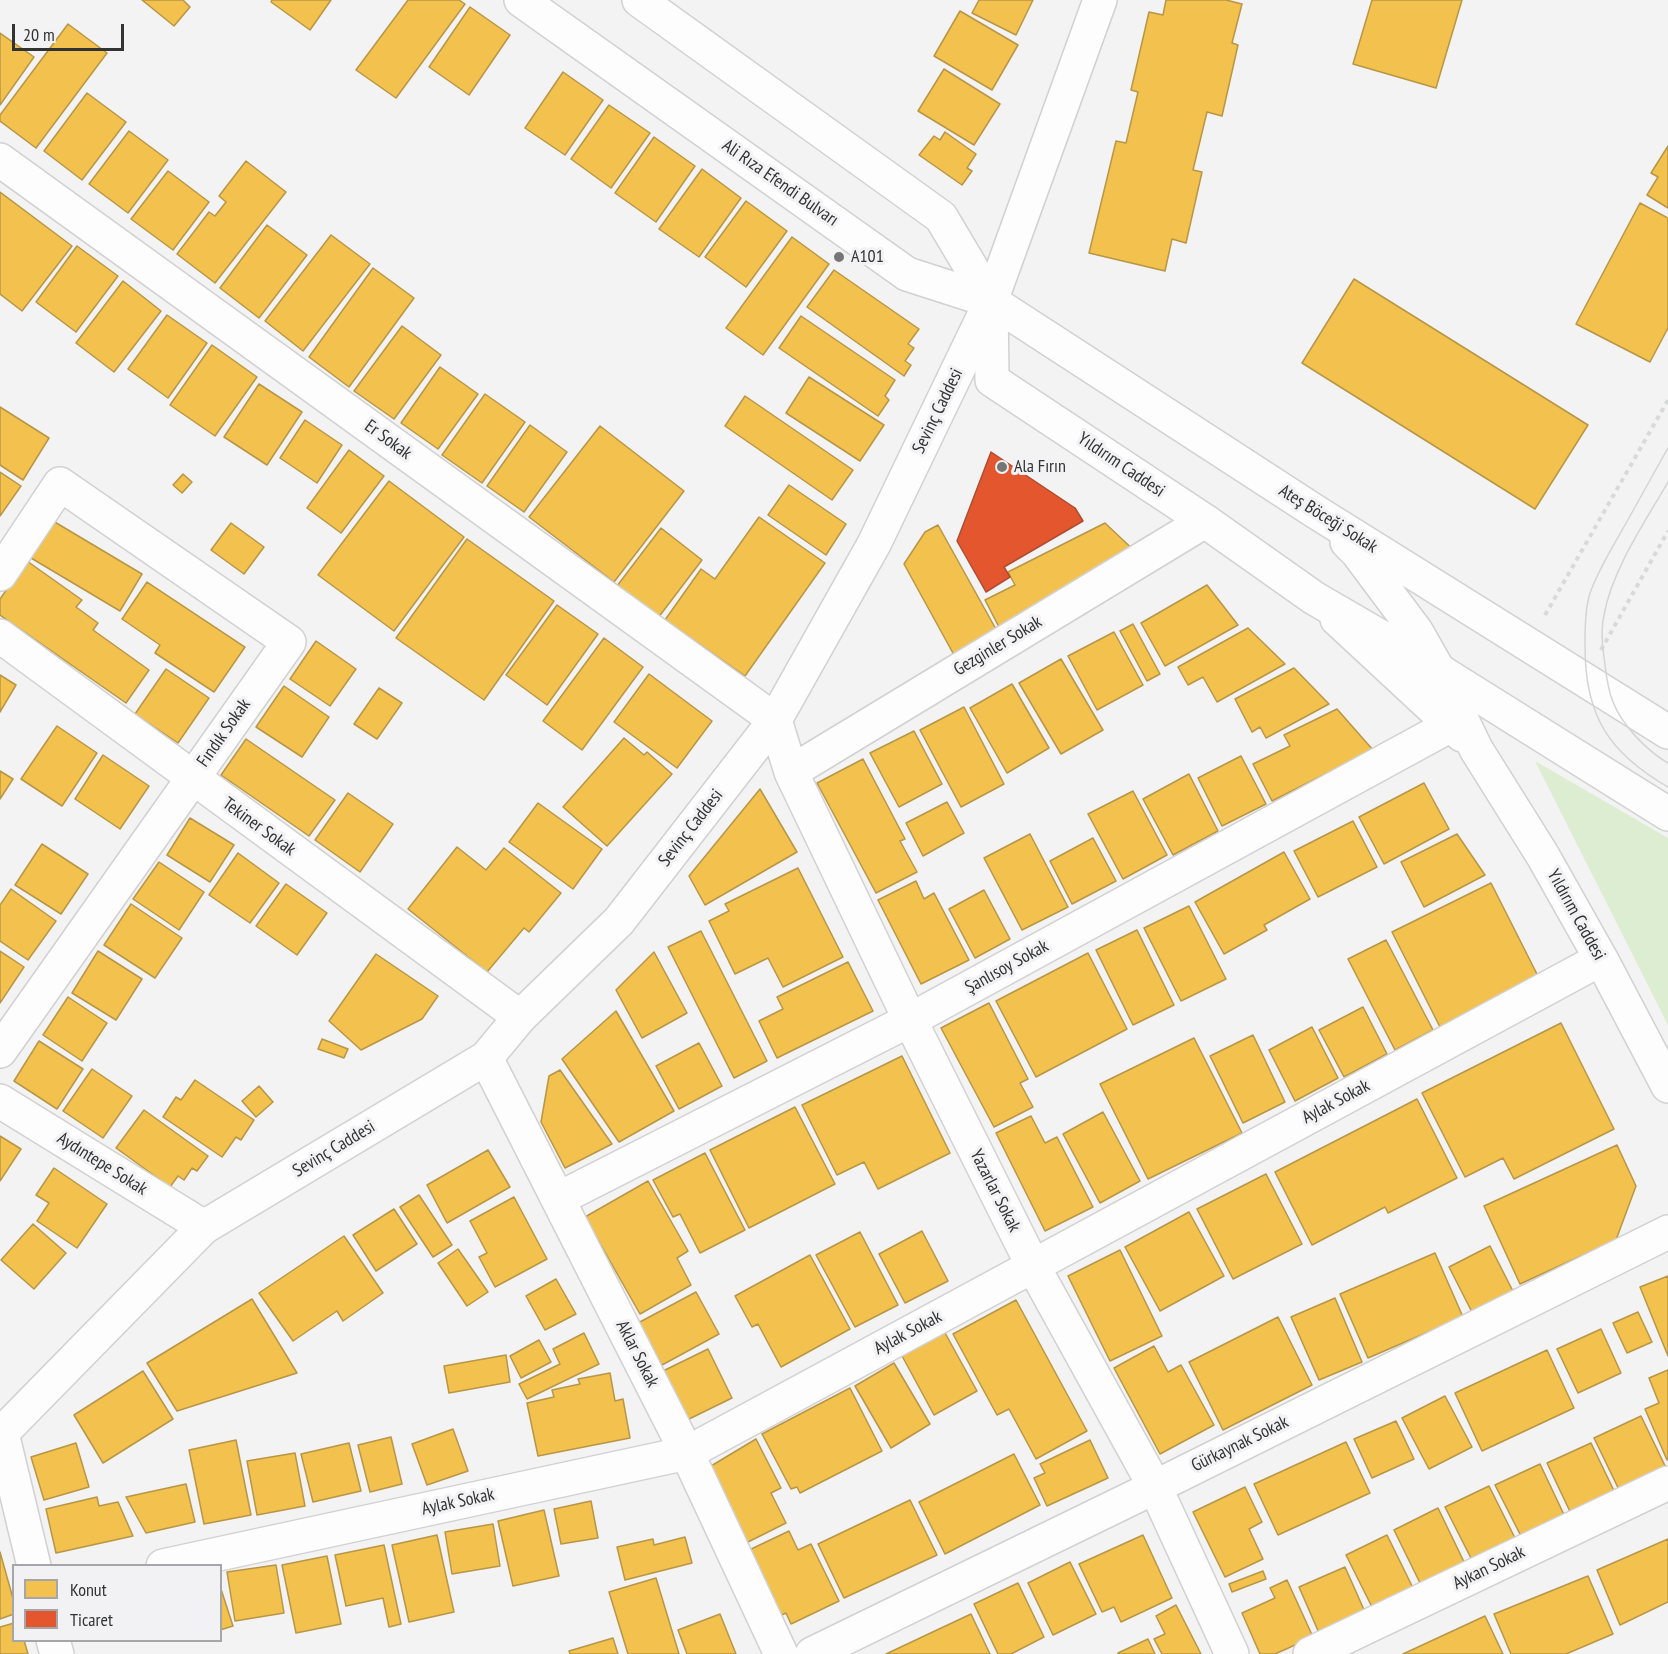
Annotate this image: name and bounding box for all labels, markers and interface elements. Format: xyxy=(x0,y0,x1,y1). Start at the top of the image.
scale bar xyxy=(15,12,128,50)
text: 20 m xyxy=(23,23,55,46)
street label: Ali Rıza Efendi Bulvarı xyxy=(718,135,842,231)
place label: A101 xyxy=(851,246,884,268)
marker: A101 xyxy=(832,250,846,264)
street label: Sevinç Caddesi xyxy=(908,365,968,457)
street label: Er Sokak xyxy=(360,416,416,464)
street label: Yıldırım Caddesi xyxy=(1073,428,1169,502)
place label: Ala Fırın xyxy=(1014,456,1066,478)
marker: Ala Fırın xyxy=(995,460,1009,474)
street label: Ateş Böceği Sokak xyxy=(1275,480,1381,558)
street label: Gezginler Sokak xyxy=(950,611,1046,681)
street label: Fındık Sokak xyxy=(193,695,255,771)
street label: Sevinç Caddesi xyxy=(654,785,728,871)
street label: Tekiner Sokak xyxy=(218,793,300,861)
street label: Yıldırım Caddesi xyxy=(1542,866,1610,964)
street label: Şanlısoy Sokak xyxy=(962,935,1052,999)
street label: Aylak Sokak xyxy=(1298,1075,1374,1129)
street label: Sevinç Caddesi xyxy=(289,1116,379,1182)
street label: Aydıntepe Sokak xyxy=(53,1128,151,1200)
street label: Yazarlar Sokak xyxy=(965,1146,1025,1236)
street label: Aylak Sokak xyxy=(870,1306,946,1360)
street label: Aklar Sokak xyxy=(611,1317,663,1391)
street label: Gürkaynak Sokak xyxy=(1188,1411,1292,1477)
street label: Aylak Sokak xyxy=(420,1484,496,1520)
street label: Aykan Sokak xyxy=(1450,1541,1528,1595)
legend xyxy=(12,1564,222,1642)
text: Konut xyxy=(70,1578,107,1601)
text: Ticaret xyxy=(70,1608,113,1631)

